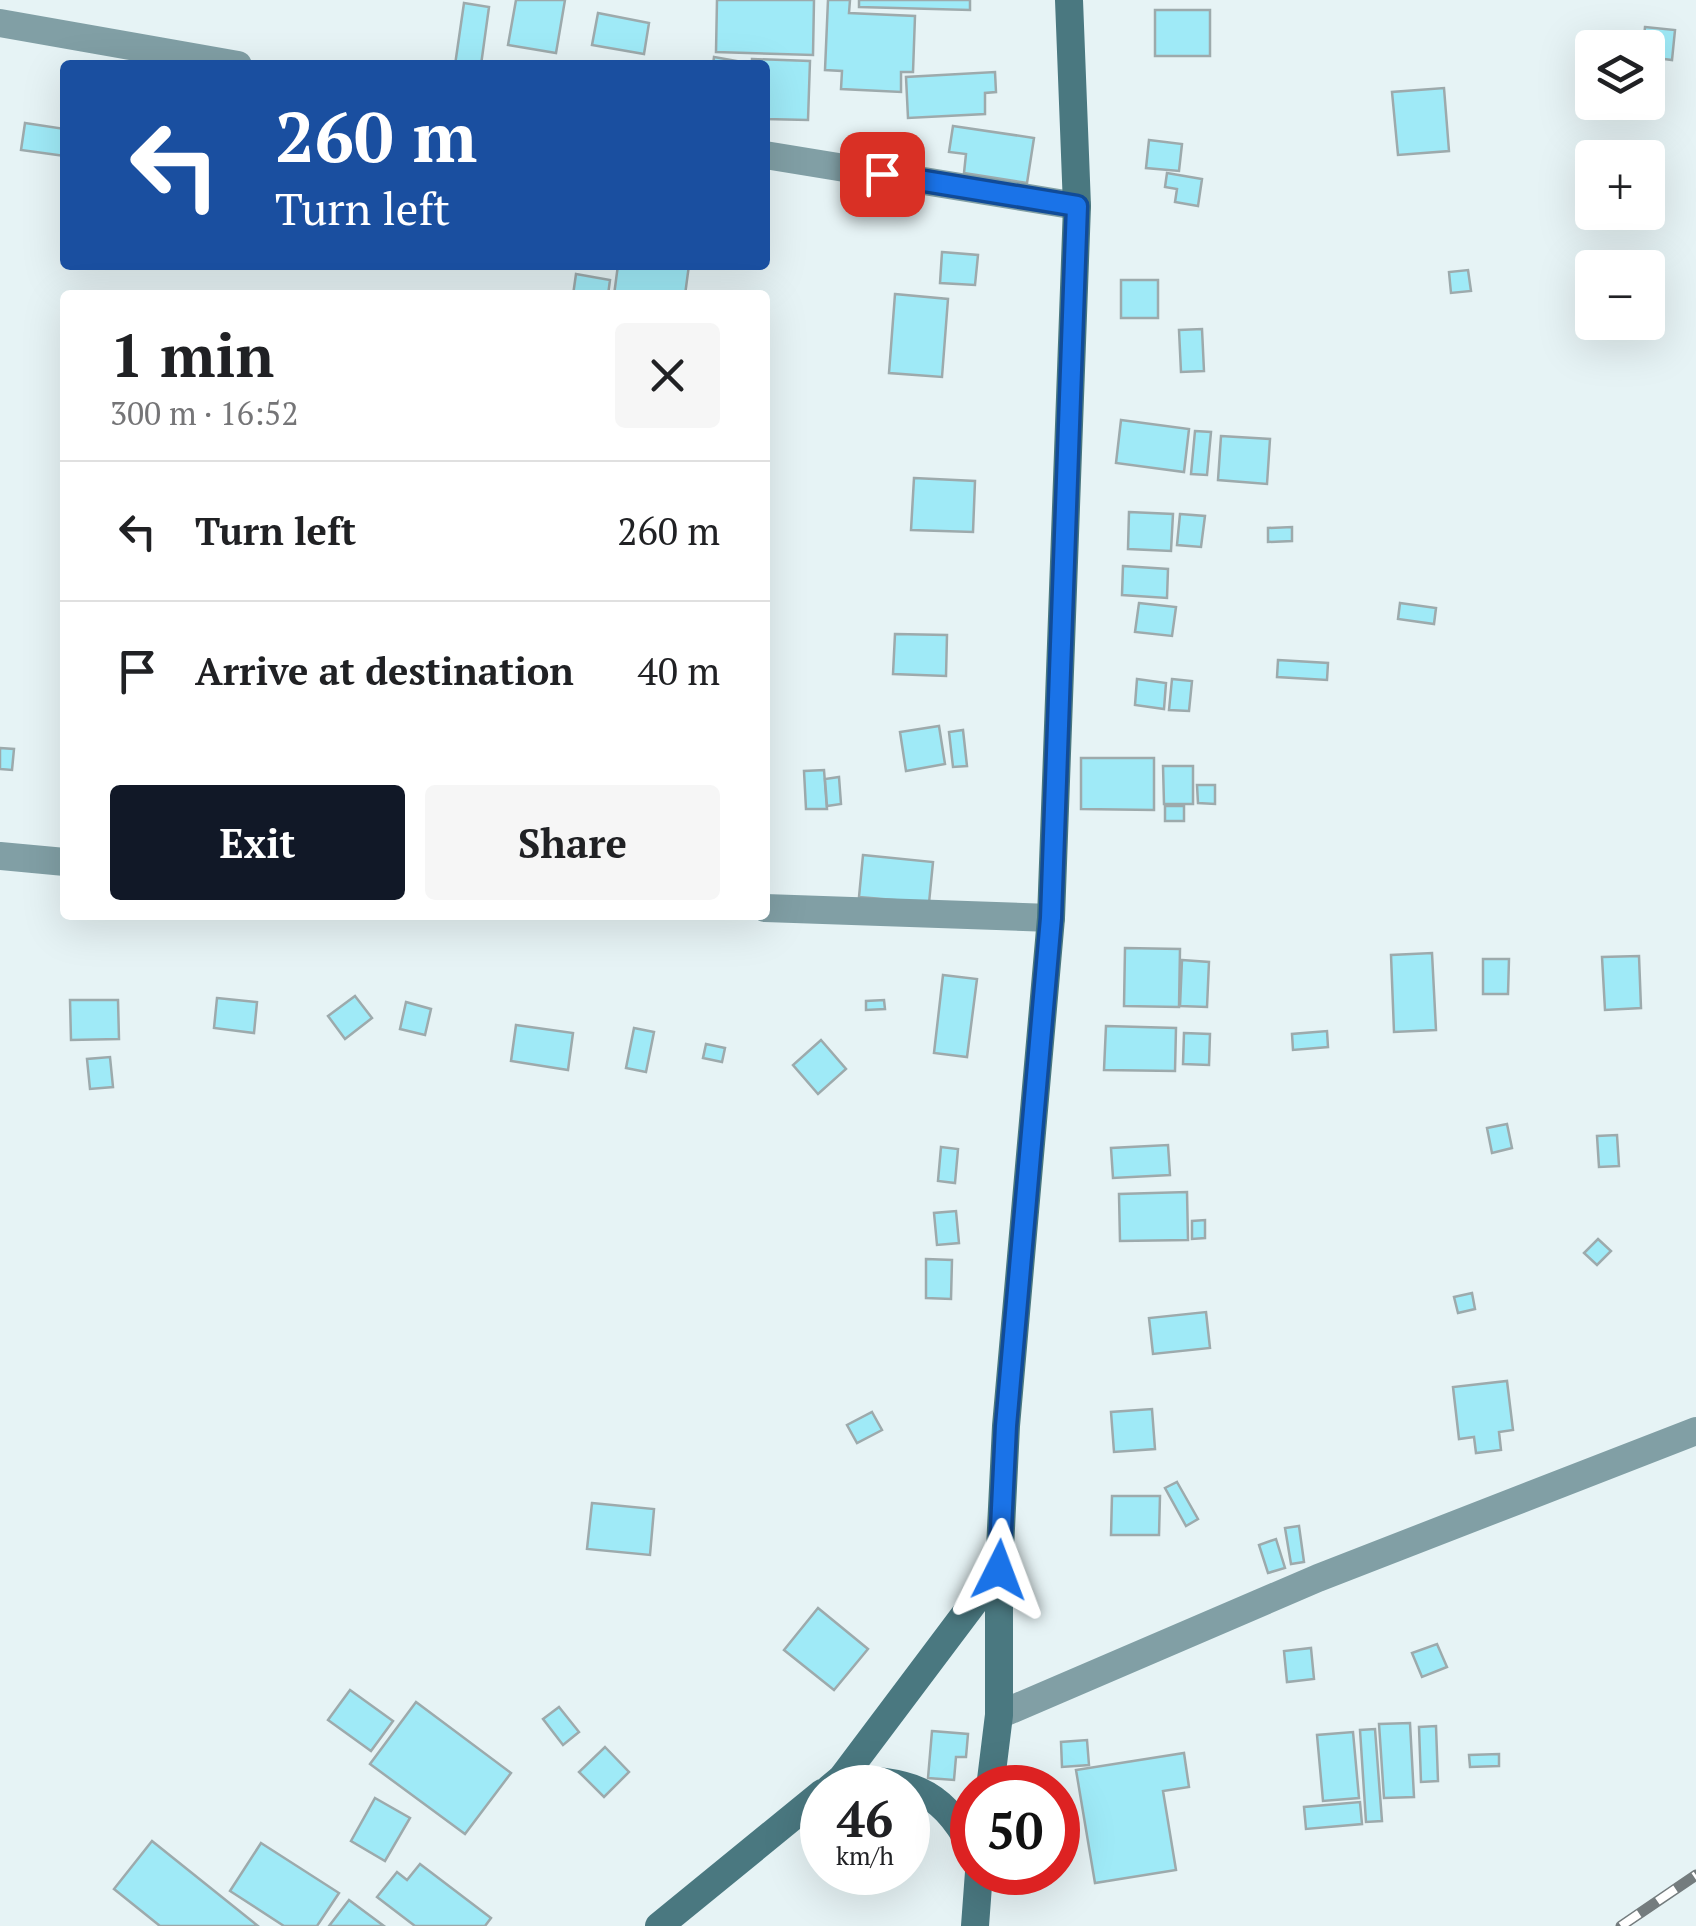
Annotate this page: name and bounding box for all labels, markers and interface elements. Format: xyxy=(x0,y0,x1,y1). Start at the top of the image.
map controls xyxy=(1575,30,1665,340)
button: layers xyxy=(1575,30,1665,120)
text: 260 m xyxy=(275,89,477,182)
icon: left xyxy=(110,100,240,230)
pin xyxy=(840,132,925,217)
button: + xyxy=(1575,140,1665,230)
icon: arrive xyxy=(855,147,910,202)
text: Turn left xyxy=(275,178,450,238)
button: − xyxy=(1575,250,1665,340)
text: 1 min xyxy=(110,315,274,394)
button: close xyxy=(615,323,720,428)
text: 300 m · 16:52 xyxy=(110,392,298,434)
icon: left xyxy=(110,504,165,559)
text: Turn left xyxy=(195,506,356,556)
text: 260 m xyxy=(617,506,720,556)
icon: arrive xyxy=(110,644,165,699)
text: Arrive at destination xyxy=(195,646,574,696)
text: 40 m xyxy=(637,646,720,696)
button: Exit xyxy=(110,785,405,900)
button: Share xyxy=(425,785,720,900)
position arrow xyxy=(947,1518,1051,1622)
speed limit sign: 50 xyxy=(950,1765,1080,1895)
text: 46 xyxy=(837,1785,893,1851)
text: km/h xyxy=(836,1839,894,1872)

